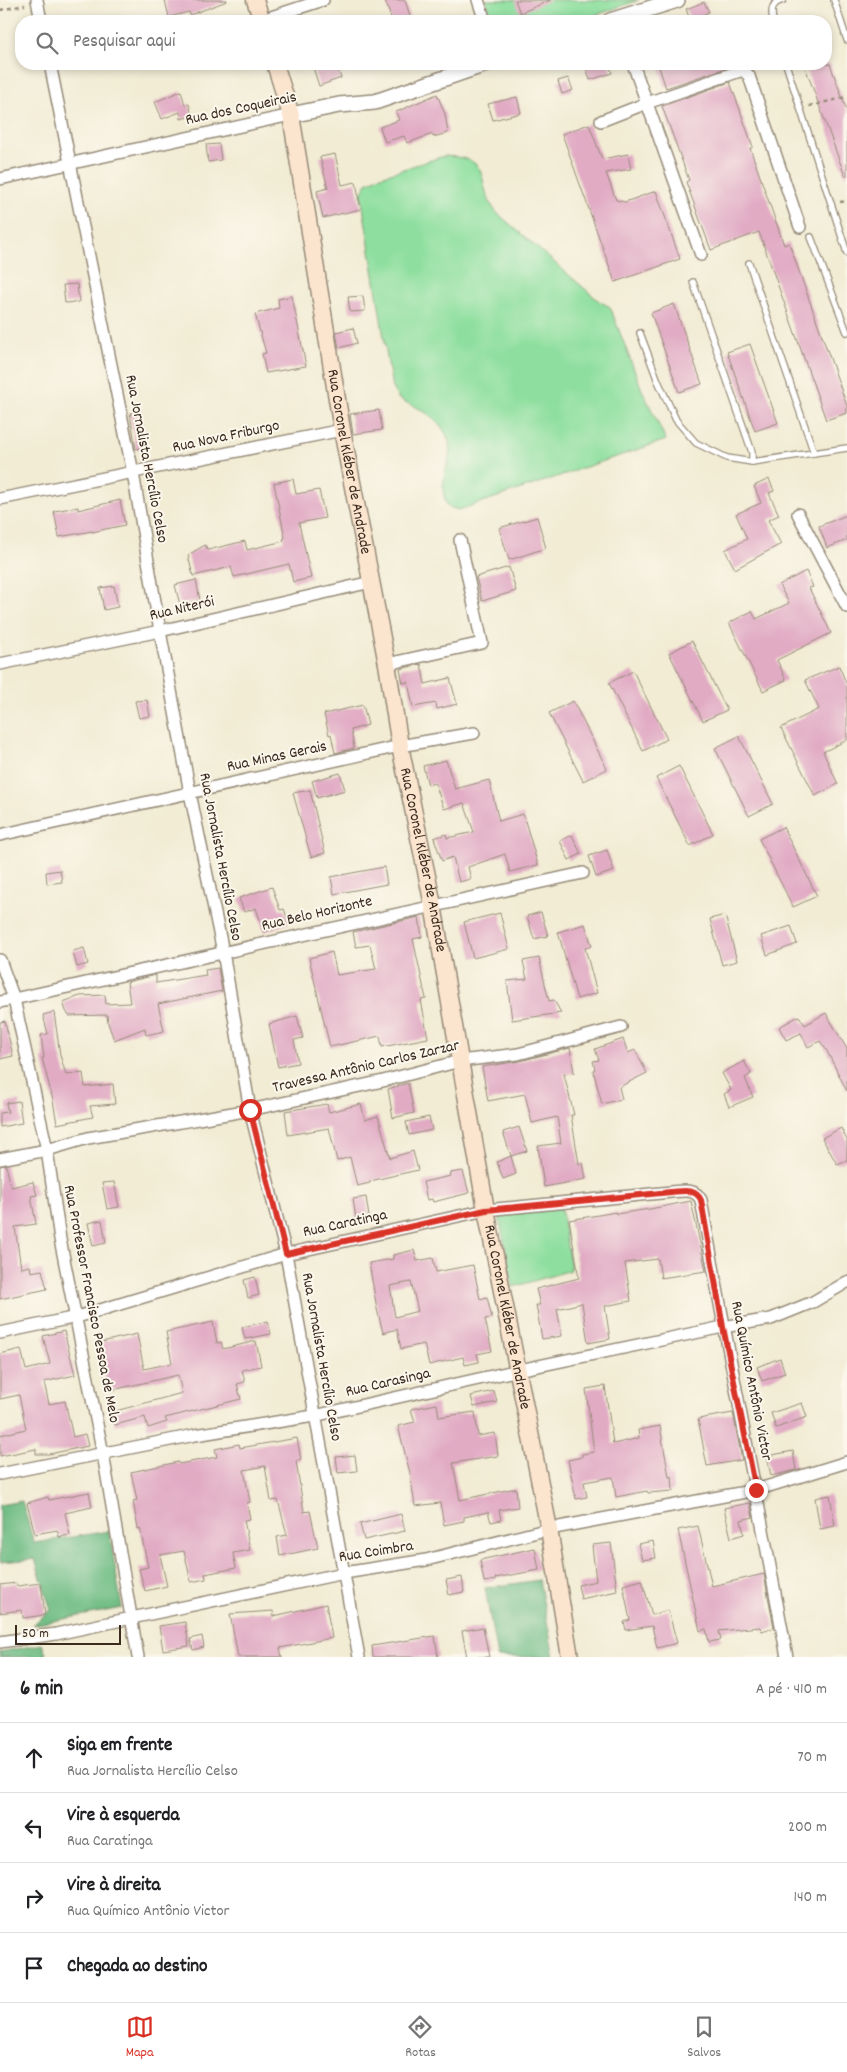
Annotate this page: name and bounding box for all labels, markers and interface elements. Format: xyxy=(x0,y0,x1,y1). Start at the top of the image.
search box xyxy=(15,15,832,70)
icon: search xyxy=(33,29,61,57)
text: Pesquisar aqui xyxy=(73,29,175,56)
street label: Rua dos Coqueirais xyxy=(183,86,299,132)
street label: Rua Coronel Kléber de Andrade xyxy=(321,368,377,556)
street label: Rua Jornalista Hercílio Celso xyxy=(118,373,174,545)
street label: Rua Nova Friburgo xyxy=(170,414,282,460)
street label: Rua Niterói xyxy=(147,590,217,628)
street label: Rua Minas Gerais xyxy=(225,735,329,779)
street label: Rua Coronel Kléber de Andrade xyxy=(393,766,452,954)
street label: Rua Jornalista Hercílio Celso xyxy=(192,771,248,943)
street label: Rua Belo Horizonte xyxy=(259,890,375,938)
street label: Travessa Antônio Carlos Zarzar xyxy=(270,1034,462,1100)
route start xyxy=(239,1099,262,1122)
street label: Rua Professor Francisco Pessoa de Melo xyxy=(57,1183,125,1425)
street label: Rua Caratinga xyxy=(301,1204,390,1244)
street label: Rua Coronel Kléber de Andrade xyxy=(478,1223,537,1411)
street label: Rua Jornalista Hercílio Celso xyxy=(295,1271,347,1443)
street label: Rua Químico Antônio Victor xyxy=(724,1299,778,1463)
street label: Rua Carasinga xyxy=(343,1362,433,1404)
route end xyxy=(745,1479,768,1502)
street label: Rua Coimbra xyxy=(337,1535,415,1569)
scale bar xyxy=(15,1622,121,1645)
text: 50 m xyxy=(22,1624,49,1644)
text: 6 min xyxy=(20,1675,63,1705)
text: A pé · 410 m xyxy=(756,1678,827,1701)
text: Siga em frente xyxy=(67,1733,172,1760)
icon: ahead xyxy=(20,1744,48,1772)
text: 70 m xyxy=(797,1746,827,1769)
text: Rua Jornalista Hercílio Celso xyxy=(67,1760,238,1783)
text: Vire à esquerda xyxy=(67,1803,179,1830)
icon: left xyxy=(20,1814,48,1842)
text: 200 m xyxy=(788,1816,827,1839)
text: Rua Caratinga xyxy=(67,1830,152,1853)
text: Vire à direita xyxy=(67,1873,160,1900)
icon: right xyxy=(20,1884,48,1912)
text: 140 m xyxy=(793,1886,827,1909)
text: Rua Químico Antônio Victor xyxy=(67,1900,229,1923)
icon: arrive xyxy=(20,1954,48,1982)
text: Chegada ao destino xyxy=(67,1954,208,1981)
tab: Mapa xyxy=(126,2013,154,2063)
tab: Rotas xyxy=(405,2013,436,2063)
tab: Salvos xyxy=(687,2013,721,2063)

